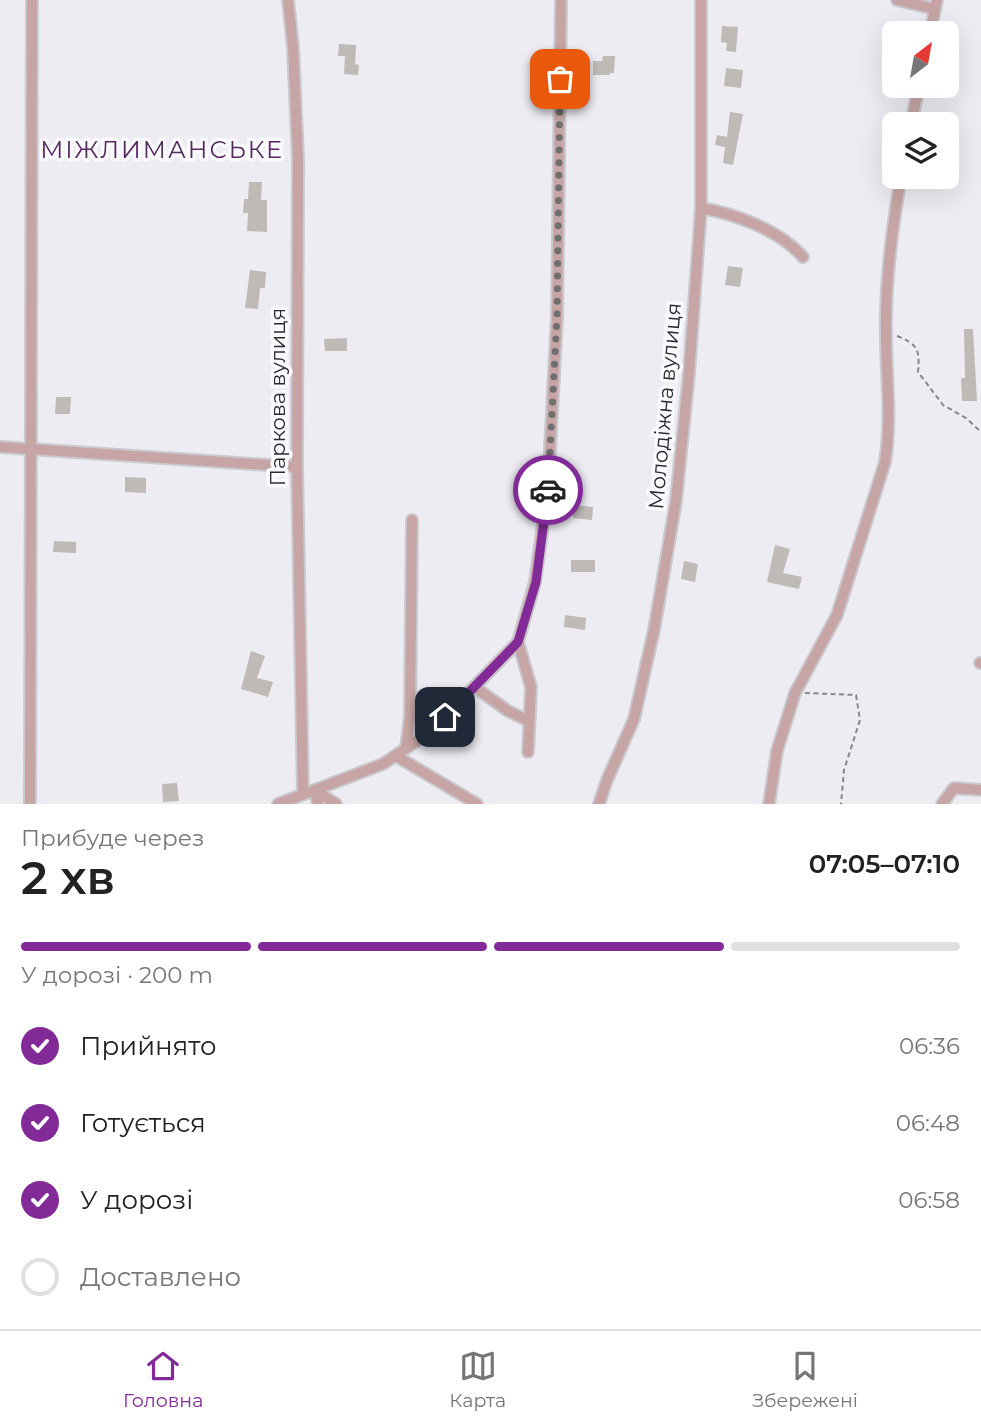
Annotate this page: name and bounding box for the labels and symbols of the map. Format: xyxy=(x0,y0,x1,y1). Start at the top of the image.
north arrow xyxy=(882,21,959,98)
pin xyxy=(530,49,590,109)
district label: МІЖЛИМАНСЬКЕ xyxy=(40,135,284,164)
street label: Молодіжна вулиця xyxy=(643,301,686,510)
street label: Паркова вулиця xyxy=(265,308,290,486)
courier xyxy=(513,455,583,525)
pin xyxy=(415,687,475,747)

